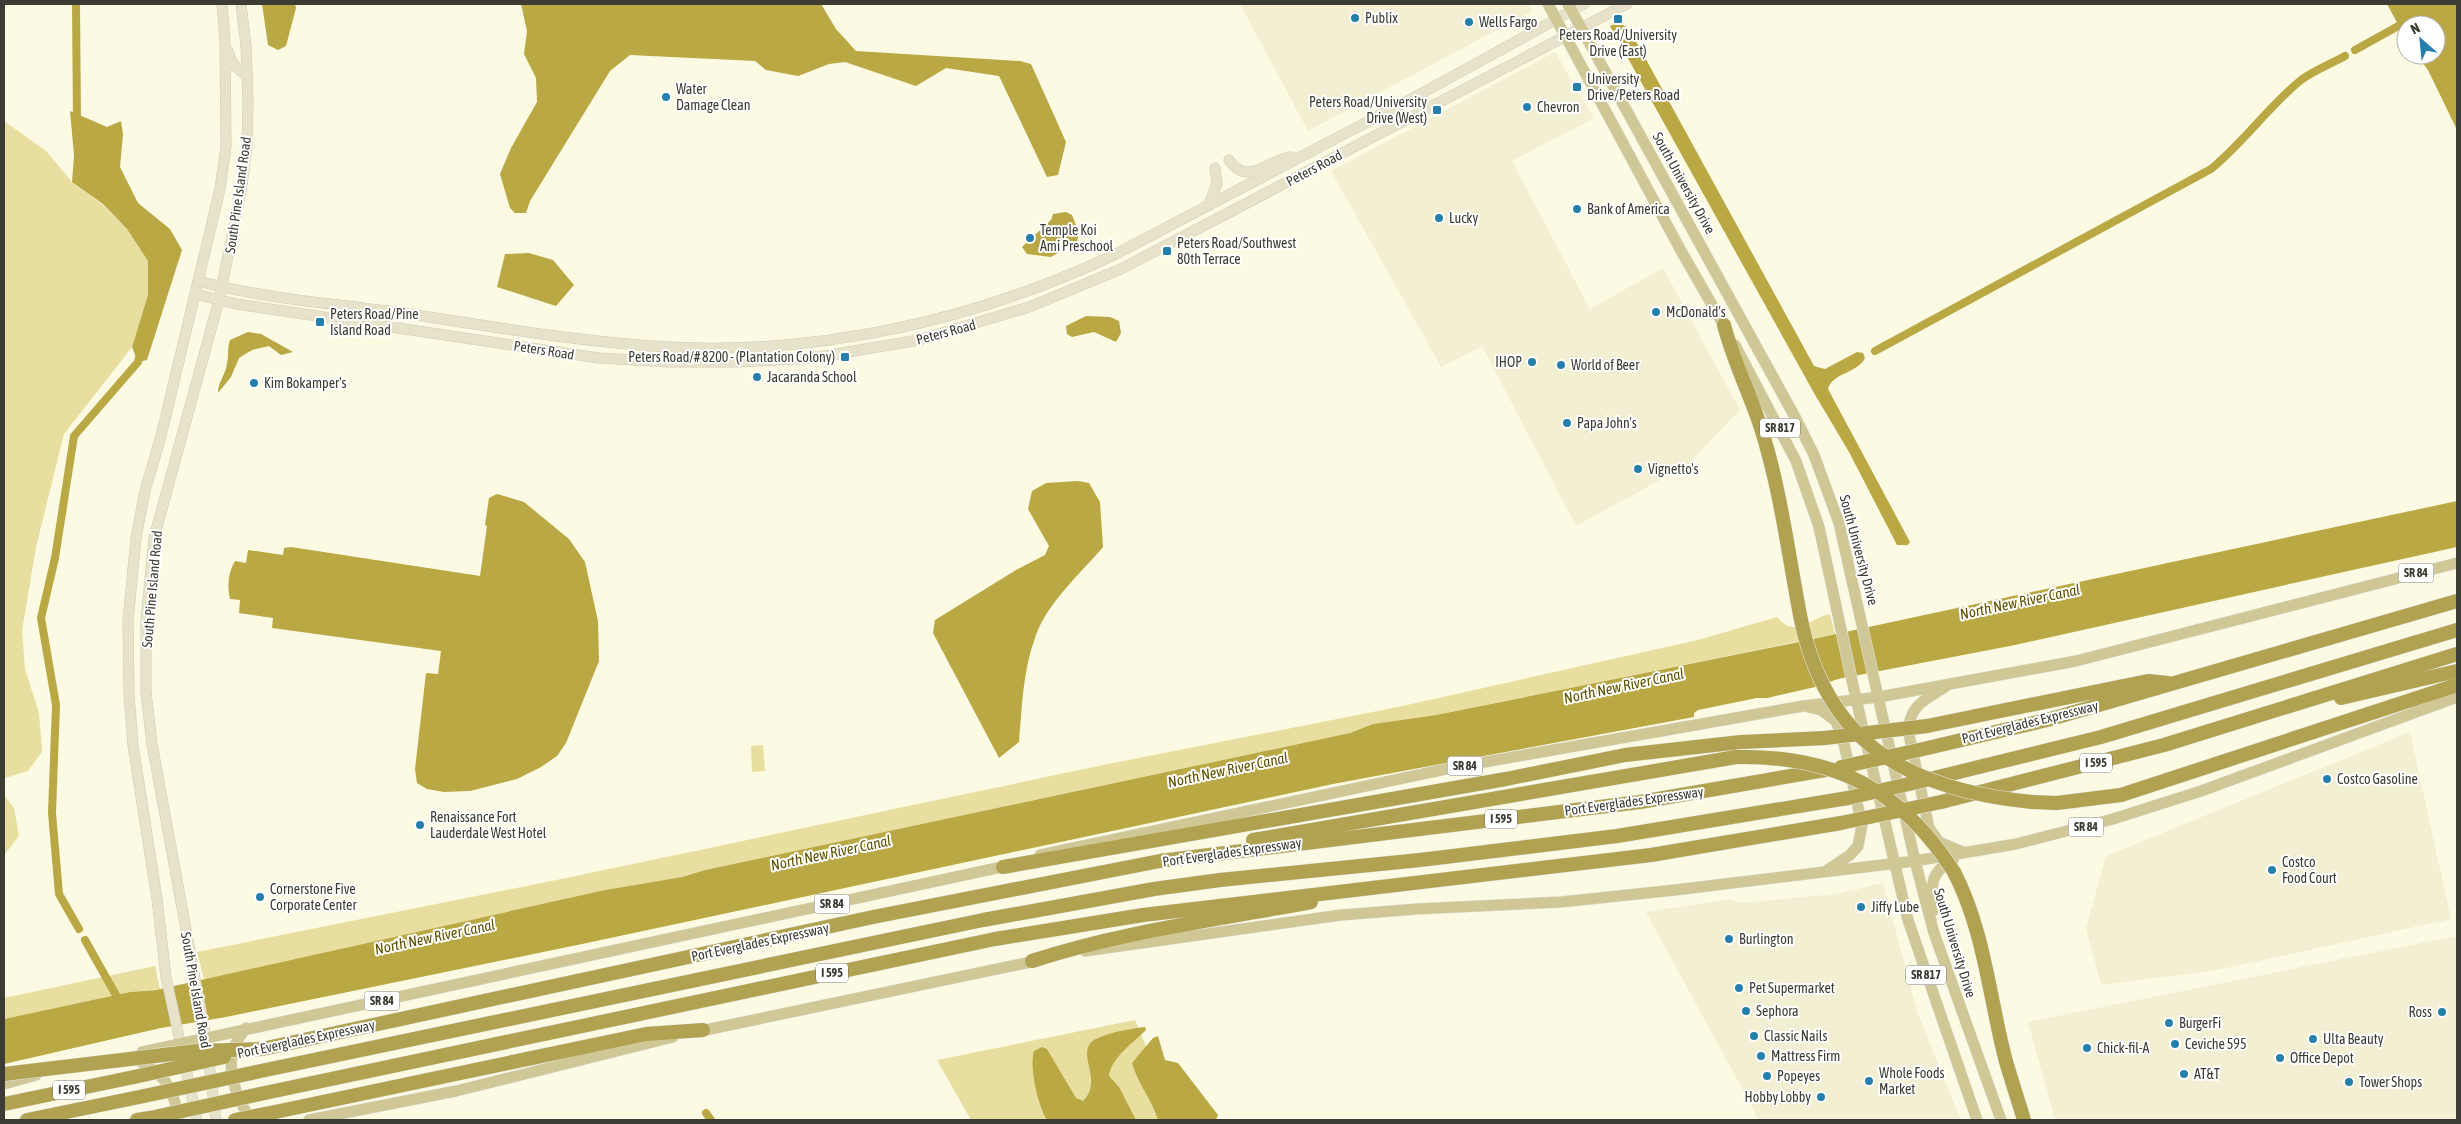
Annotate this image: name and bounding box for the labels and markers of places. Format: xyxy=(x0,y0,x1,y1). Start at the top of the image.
place label: Publix xyxy=(1365,10,1398,26)
marker: Publix xyxy=(1349,12,1361,24)
marker: Peters Road/University Drive (East) xyxy=(1612,13,1624,25)
place label: Wells Fargo xyxy=(1479,14,1537,30)
marker: Wells Fargo xyxy=(1463,16,1475,28)
place label: Peters Road/University Drive (East) xyxy=(1559,27,1677,59)
place label: University Drive/Peters Road xyxy=(1587,71,1680,103)
place label: Water Damage Clean xyxy=(676,81,750,113)
marker: University Drive/Peters Road xyxy=(1571,81,1583,93)
marker: Water Damage Clean xyxy=(660,91,672,103)
place label: Peters Road/University Drive (West) xyxy=(1309,94,1427,126)
place label: Chevron xyxy=(1537,99,1580,115)
marker: Chevron xyxy=(1521,101,1533,113)
marker: Peters Road/University Drive (West) xyxy=(1431,104,1443,116)
place label: Bank of America xyxy=(1587,201,1670,217)
marker: Bank of America xyxy=(1571,203,1583,215)
place label: Lucky xyxy=(1449,210,1479,226)
marker: Lucky xyxy=(1433,212,1445,224)
place label: Temple Koi Ami Preschool xyxy=(1040,222,1113,254)
marker: Temple Koi Ami Preschool xyxy=(1024,232,1036,244)
place label: Peters Road/Southwest 80th Terrace xyxy=(1177,235,1296,267)
marker: Peters Road/Southwest 80th Terrace xyxy=(1161,245,1173,257)
place label: McDonald's xyxy=(1666,304,1726,320)
place label: Peters Road/Pine Island Road xyxy=(330,306,419,338)
marker: McDonald's xyxy=(1650,306,1662,318)
marker: Peters Road/Pine Island Road xyxy=(314,316,326,328)
place label: Peters Road/# 8200 - (Plantation Colony) xyxy=(628,349,835,365)
marker: Peters Road/# 8200 - (Plantation Colony) xyxy=(839,351,851,363)
place label: IHOP xyxy=(1495,354,1522,370)
marker: IHOP xyxy=(1526,356,1538,368)
place label: World of Beer xyxy=(1571,357,1640,373)
marker: World of Beer xyxy=(1555,359,1567,371)
place label: Jacaranda School xyxy=(767,369,857,385)
marker: Jacaranda School xyxy=(751,371,763,383)
place label: Kim Bokamper's xyxy=(264,375,346,391)
marker: Kim Bokamper's xyxy=(248,377,260,389)
place label: Papa John's xyxy=(1577,415,1637,431)
marker: Papa John's xyxy=(1561,417,1573,429)
place label: Vignetto's xyxy=(1648,461,1698,477)
marker: Vignetto's xyxy=(1632,463,1644,475)
place label: Costco Gasoline xyxy=(2337,771,2418,787)
marker: Costco Gasoline xyxy=(2321,773,2333,785)
place label: Renaissance Fort Lauderdale West Hotel xyxy=(430,809,547,841)
marker: Renaissance Fort Lauderdale West Hotel xyxy=(414,819,426,831)
place label: Costco Food Court xyxy=(2282,854,2337,886)
marker: Costco Food Court xyxy=(2266,864,2278,876)
place label: Cornerstone Five Corporate Center xyxy=(270,881,357,913)
marker: Cornerstone Five Corporate Center xyxy=(254,891,266,903)
place label: Jiffy Lube xyxy=(1871,899,1919,915)
marker: Jiffy Lube xyxy=(1855,901,1867,913)
place label: Burlington xyxy=(1739,931,1794,947)
marker: Burlington xyxy=(1723,933,1735,945)
place label: Pet Supermarket xyxy=(1749,980,1835,996)
marker: Pet Supermarket xyxy=(1733,982,1745,994)
place label: Sephora xyxy=(1756,1003,1799,1019)
place label: Ross xyxy=(2409,1004,2432,1020)
marker: Sephora xyxy=(1740,1005,1752,1017)
marker: Ross xyxy=(2436,1006,2448,1018)
place label: BurgerFi xyxy=(2179,1015,2221,1031)
marker: BurgerFi xyxy=(2163,1017,2175,1029)
place label: Classic Nails xyxy=(1764,1028,1827,1044)
marker: Classic Nails xyxy=(1748,1030,1760,1042)
place label: Ulta Beauty xyxy=(2323,1031,2384,1047)
marker: Ulta Beauty xyxy=(2307,1033,2319,1045)
place label: Ceviche 595 xyxy=(2185,1036,2247,1052)
marker: Ceviche 595 xyxy=(2169,1038,2181,1050)
place label: Chick-fil-A xyxy=(2097,1040,2149,1056)
marker: Chick-fil-A xyxy=(2081,1042,2093,1054)
place label: Mattress Firm xyxy=(1771,1048,1840,1064)
marker: Mattress Firm xyxy=(1755,1050,1767,1062)
place label: Office Depot xyxy=(2290,1050,2354,1066)
marker: Office Depot xyxy=(2274,1052,2286,1064)
place label: Whole Foods Market xyxy=(1879,1065,1945,1097)
place label: AT&T xyxy=(2194,1066,2220,1082)
place label: Popeyes xyxy=(1777,1068,1820,1084)
marker: AT&T xyxy=(2178,1068,2190,1080)
marker: Popeyes xyxy=(1761,1070,1773,1082)
place label: Tower Shops xyxy=(2359,1074,2422,1090)
marker: Whole Foods Market xyxy=(1863,1075,1875,1087)
marker: Tower Shops xyxy=(2343,1076,2355,1088)
place label: Hobby Lobby xyxy=(1745,1089,1811,1105)
marker: Hobby Lobby xyxy=(1815,1091,1827,1103)

